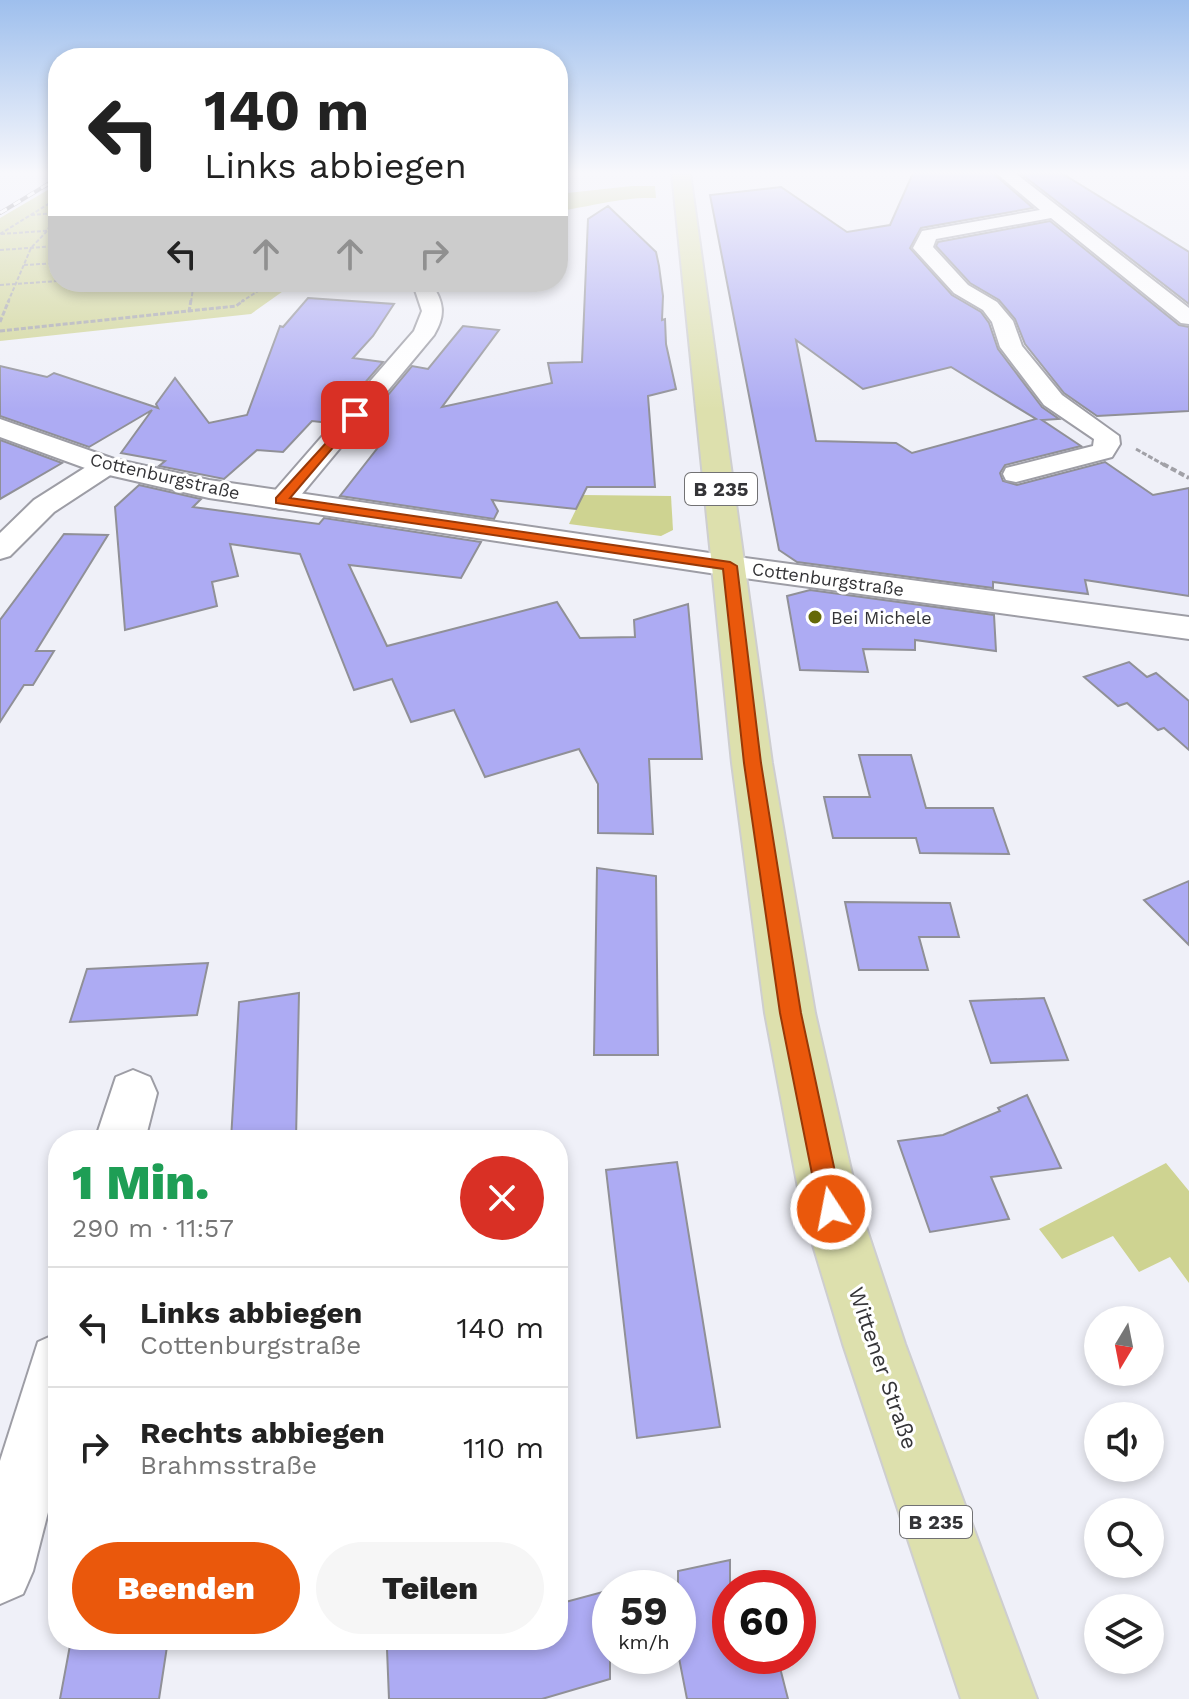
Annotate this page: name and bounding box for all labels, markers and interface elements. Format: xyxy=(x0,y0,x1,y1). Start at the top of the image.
text: 140 m xyxy=(204,78,369,144)
icon: left xyxy=(72,80,176,184)
text: Links abbiegen xyxy=(204,145,467,187)
icon: left xyxy=(160,232,204,276)
icon: ahead xyxy=(244,232,288,276)
icon: ahead xyxy=(328,232,372,276)
icon: right xyxy=(412,232,456,276)
pin xyxy=(321,381,389,449)
icon: arrive xyxy=(333,393,377,437)
street label: Cottenburgstraße xyxy=(88,449,242,503)
road number: B 235 xyxy=(685,473,757,505)
street label: Cottenburgstraße xyxy=(751,558,905,600)
place label: Bei Michele xyxy=(831,607,932,628)
marker: Bei Michele xyxy=(806,608,824,626)
text: 1 Min. xyxy=(72,1154,209,1211)
button: close xyxy=(460,1156,544,1240)
position arrow xyxy=(789,1167,873,1251)
text: 290 m · 11:57 xyxy=(72,1213,234,1243)
street label: Wittener Straße xyxy=(844,1284,922,1452)
text: Links abbiegen xyxy=(140,1295,362,1330)
icon: left xyxy=(72,1305,116,1349)
north arrow xyxy=(1084,1306,1164,1386)
map controls xyxy=(1084,1306,1164,1674)
text: 140 m xyxy=(456,1310,544,1345)
text: Cottenburgstraße xyxy=(140,1330,361,1360)
button: sound xyxy=(1084,1402,1164,1482)
text: Rechts abbiegen xyxy=(140,1415,385,1450)
icon: right xyxy=(72,1425,116,1469)
text: 110 m xyxy=(463,1430,544,1465)
text: Brahmsstraße xyxy=(140,1450,317,1480)
button: search xyxy=(1084,1498,1164,1578)
road number: B 235 xyxy=(900,1506,972,1538)
button: Beenden xyxy=(72,1542,300,1634)
button: Teilen xyxy=(316,1542,544,1634)
speed limit sign: 60 xyxy=(712,1570,816,1674)
text: 59 xyxy=(620,1588,668,1635)
button: layers xyxy=(1084,1594,1164,1674)
text: km/h xyxy=(618,1630,670,1654)

